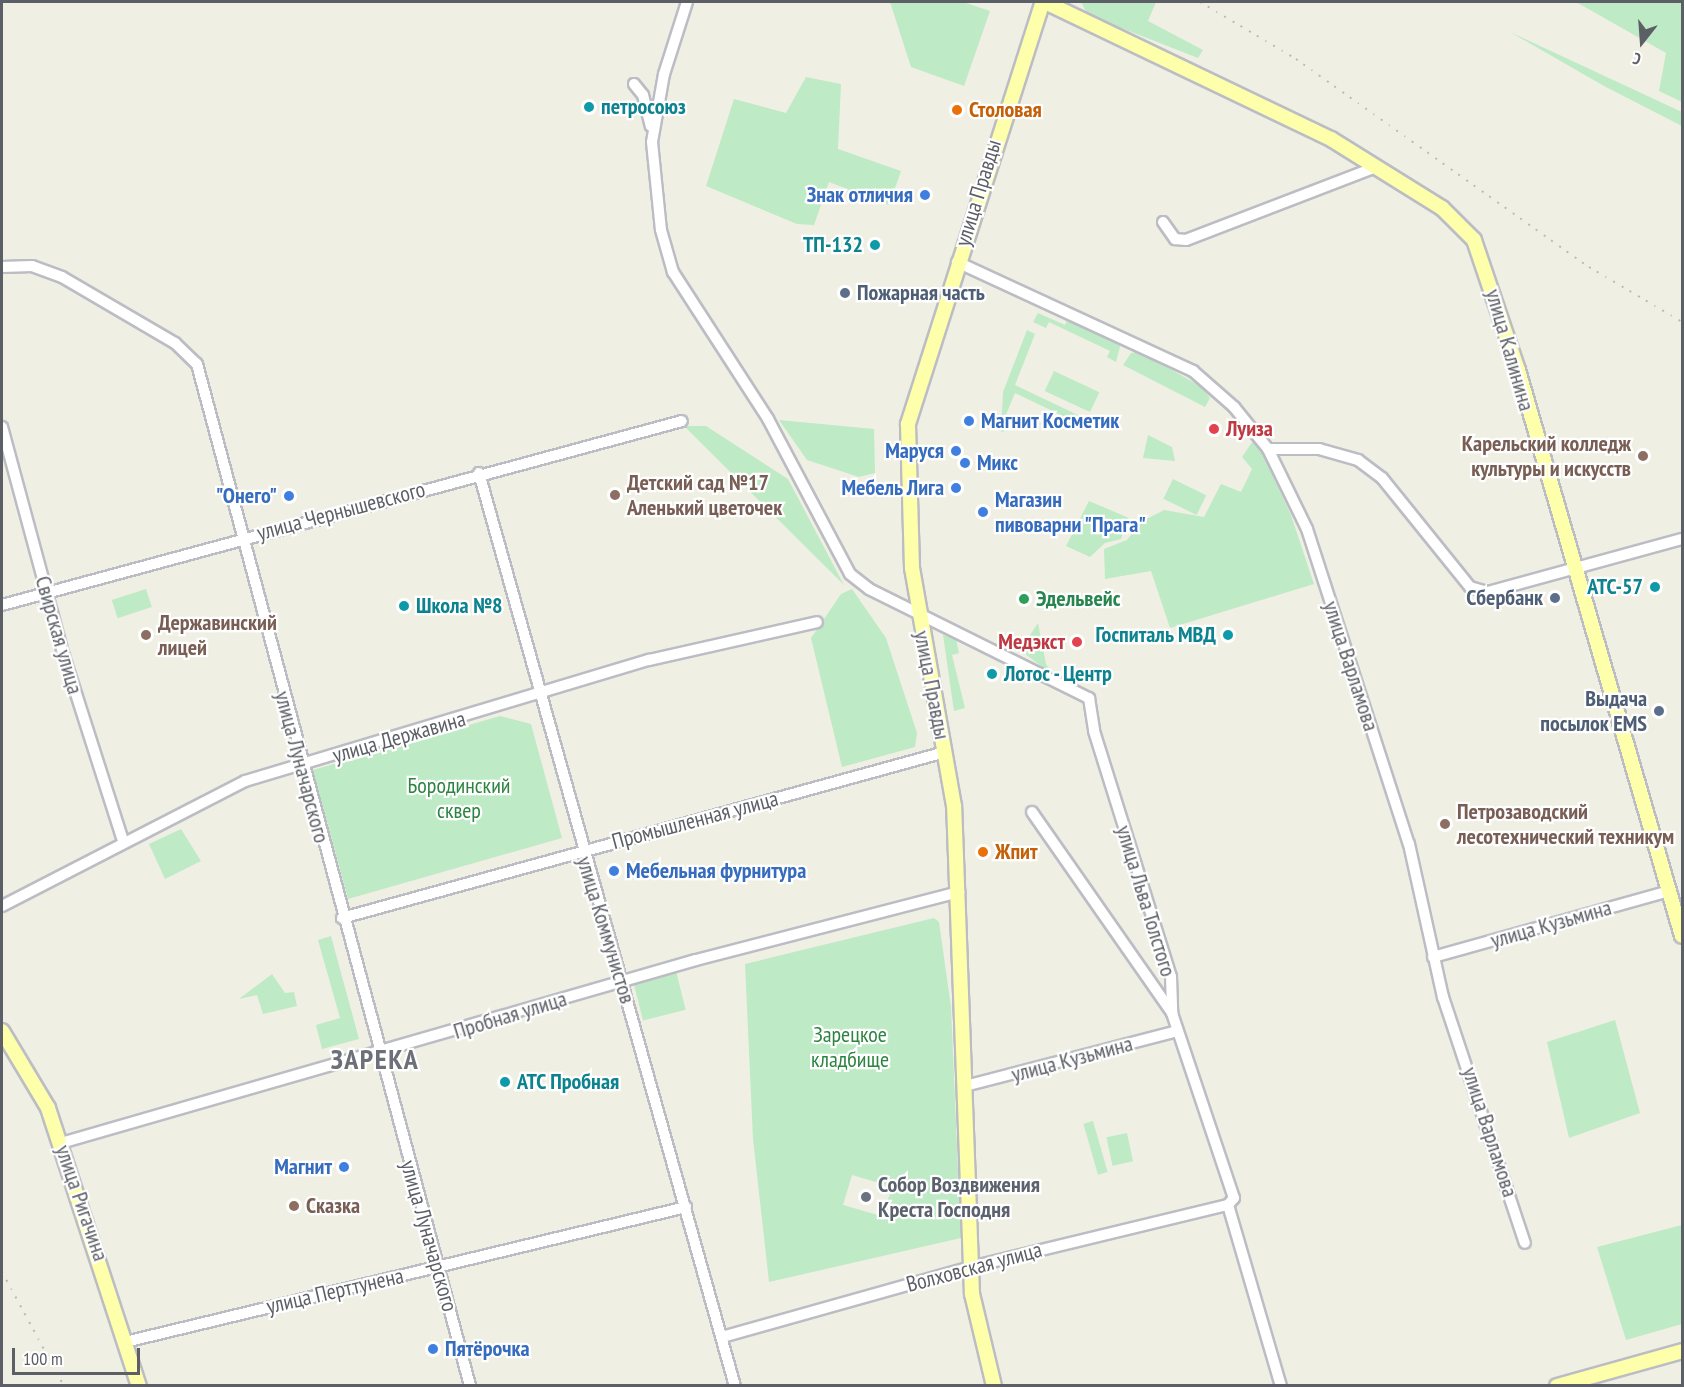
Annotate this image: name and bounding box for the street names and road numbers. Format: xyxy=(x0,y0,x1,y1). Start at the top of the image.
street label: улица Правды xyxy=(949,137,1007,249)
street label: улица Калинина xyxy=(1480,286,1540,414)
street label: улица Чернышевского xyxy=(254,476,428,546)
street label: Свирская улица xyxy=(30,573,88,697)
street label: улица Варламова xyxy=(1318,598,1384,734)
street label: улица Правды xyxy=(909,628,955,742)
street label: улица Луначарского xyxy=(269,688,335,846)
street label: улица Державина xyxy=(329,705,469,769)
street label: Промышленная улица xyxy=(609,785,781,855)
street label: улица Льва Толстого xyxy=(1110,822,1182,980)
street label: улица Коммунистов xyxy=(571,853,641,1007)
street label: улица Кузьмина xyxy=(1488,894,1614,954)
street label: Пробная улица xyxy=(450,985,570,1045)
street label: улица Кузьмина xyxy=(1009,1030,1135,1088)
street label: улица Варламова xyxy=(1457,1064,1523,1200)
street label: улица Ригачина xyxy=(50,1142,114,1264)
street label: улица Луначарского xyxy=(395,1157,463,1315)
street label: Волховская улица xyxy=(903,1236,1045,1298)
street label: улица Перттунена xyxy=(264,1262,406,1320)

